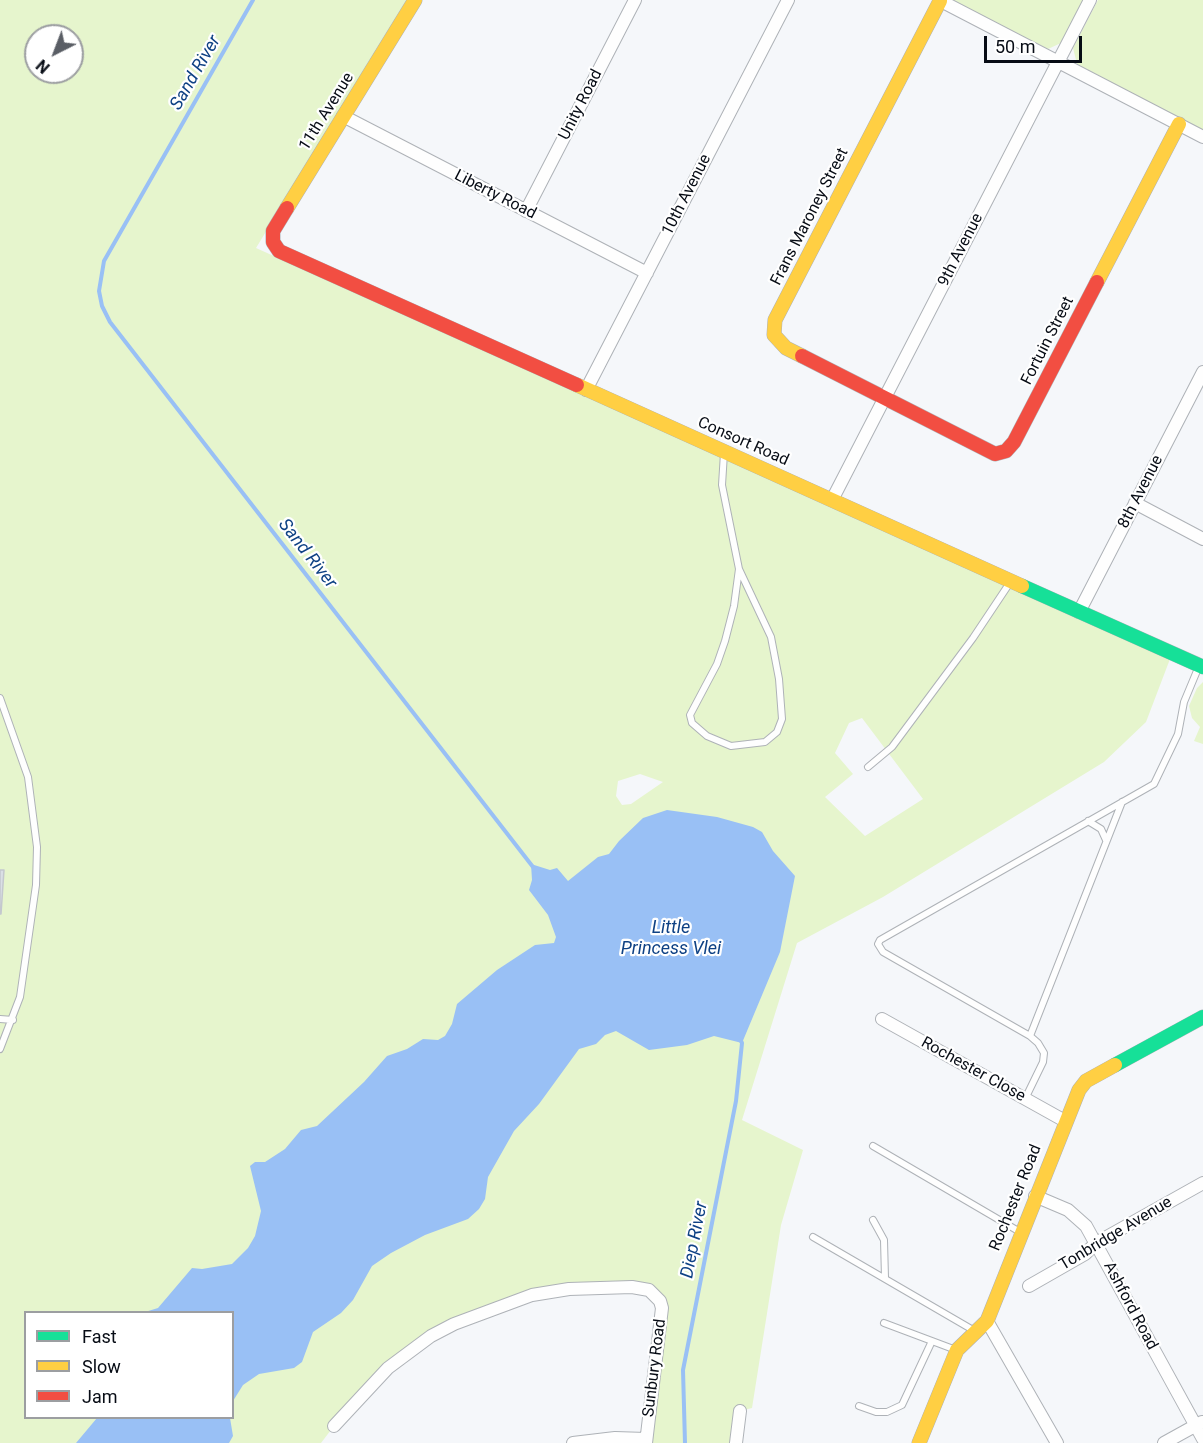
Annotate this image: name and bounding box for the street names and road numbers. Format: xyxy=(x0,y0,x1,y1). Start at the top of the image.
street label: Unity Road xyxy=(555,67,607,143)
street label: 11th Avenue xyxy=(295,69,359,155)
street label: Frans Maroney Street xyxy=(767,145,853,289)
street label: 10th Avenue xyxy=(658,151,716,239)
street label: Liberty Road xyxy=(451,166,539,224)
street label: 9th Avenue xyxy=(934,210,988,290)
street label: Fortuin Street xyxy=(1018,294,1078,388)
street label: Consort Road xyxy=(695,413,791,471)
street label: 8th Avenue xyxy=(1114,452,1168,532)
street label: Rochester Close xyxy=(918,1033,1028,1107)
street label: Rochester Road xyxy=(986,1142,1046,1254)
street label: Tonbridge Avenue xyxy=(1056,1193,1176,1275)
street label: Ashford Road xyxy=(1099,1259,1161,1353)
street label: Sunbury Road xyxy=(639,1318,671,1418)

